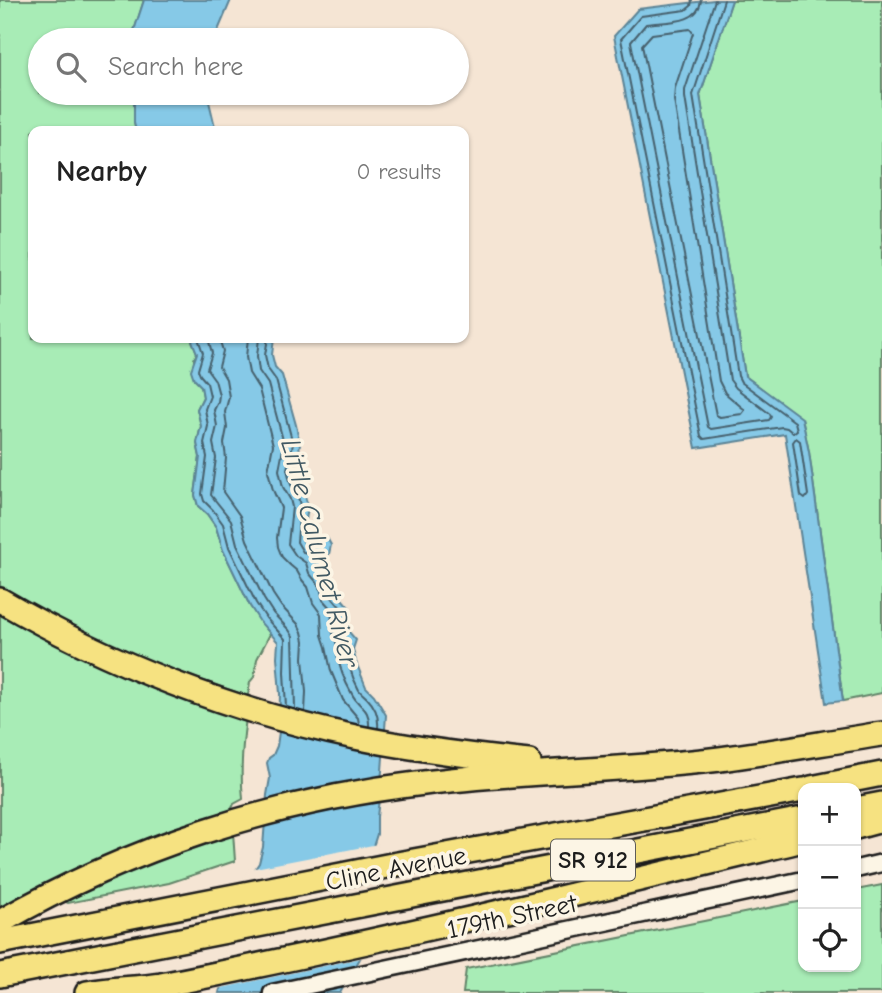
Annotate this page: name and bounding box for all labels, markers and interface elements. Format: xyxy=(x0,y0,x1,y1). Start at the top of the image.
search box xyxy=(28,28,469,105)
icon: search xyxy=(52,48,90,86)
text: Search here xyxy=(108,52,243,82)
text: Nearby xyxy=(56,154,147,189)
text: 0 results xyxy=(357,158,441,185)
water label: Little Calumet River xyxy=(274,435,366,673)
map controls xyxy=(798,783,861,972)
button: + xyxy=(798,783,861,846)
road number: SR 912 xyxy=(551,840,635,880)
street label: Cline Avenue xyxy=(323,841,469,897)
button: − xyxy=(798,846,861,909)
street label: 179th Street xyxy=(445,888,581,945)
button: locate xyxy=(798,909,861,972)

